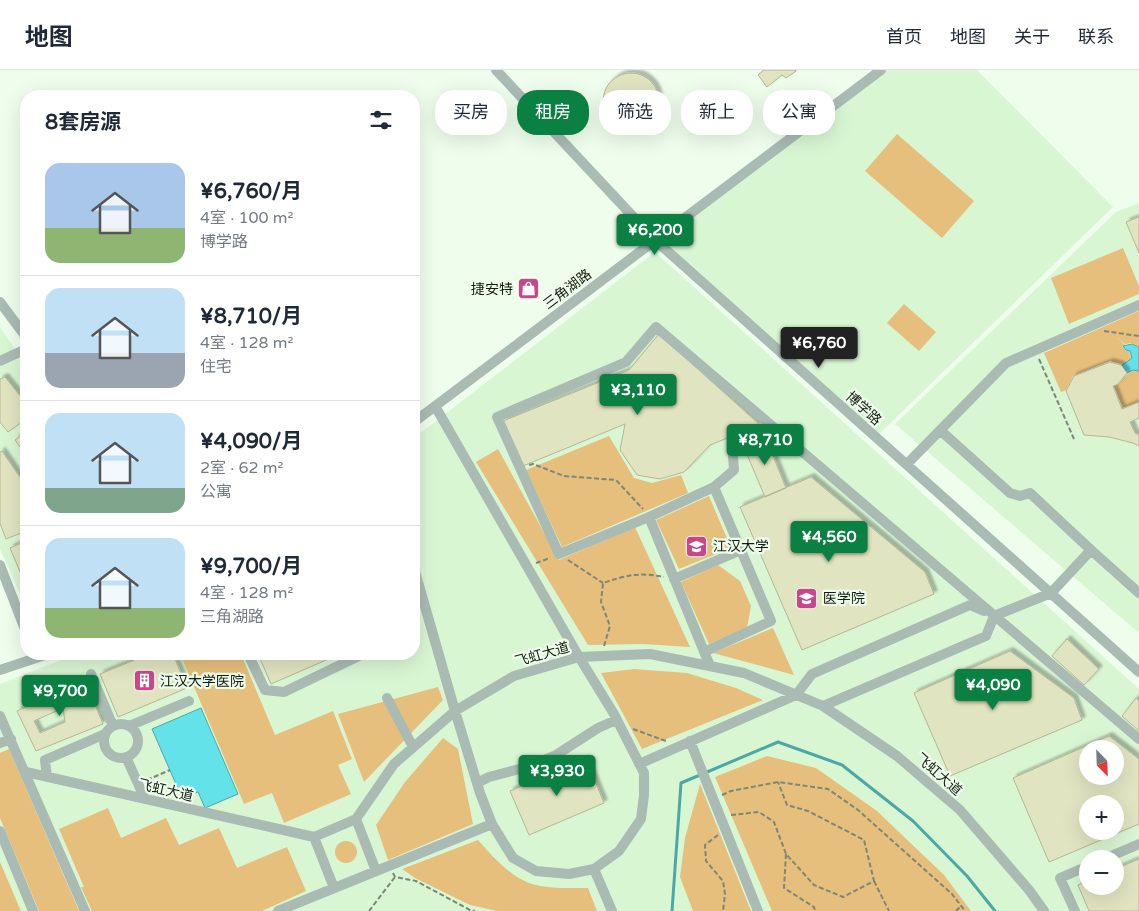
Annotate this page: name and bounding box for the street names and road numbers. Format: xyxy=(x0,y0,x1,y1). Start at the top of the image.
street label: 三角湖路 xyxy=(540,266,595,313)
street label: 博学路 xyxy=(842,388,885,429)
street label: 飞虹大道 xyxy=(513,639,571,670)
street label: 飞虹大道 xyxy=(912,750,965,799)
street label: 飞虹大道 xyxy=(137,776,195,805)

